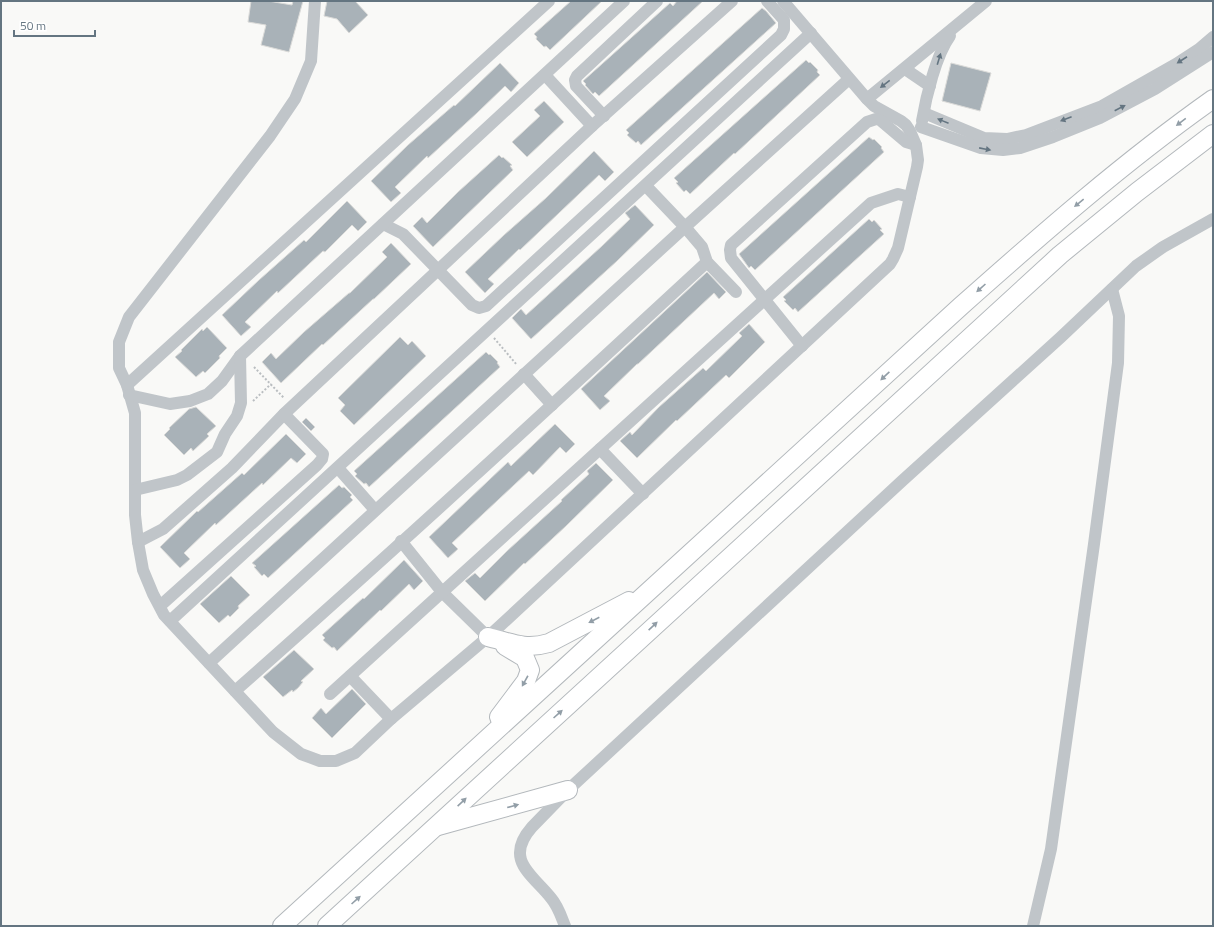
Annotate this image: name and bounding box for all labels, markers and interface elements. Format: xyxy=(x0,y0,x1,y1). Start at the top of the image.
scale bar xyxy=(14,12,95,38)
text: 50 m xyxy=(20,16,46,35)
one-way arrow xyxy=(936,52,942,64)
one-way arrow xyxy=(1176,56,1187,64)
one-way arrow xyxy=(880,80,891,88)
one-way arrow xyxy=(1115,105,1126,111)
one-way arrow xyxy=(1060,117,1072,123)
one-way arrow xyxy=(938,118,949,124)
one-way arrow xyxy=(1176,118,1187,126)
one-way arrow xyxy=(978,146,991,152)
one-way arrow xyxy=(1074,198,1085,207)
one-way arrow xyxy=(976,283,986,292)
one-way arrow xyxy=(880,371,890,380)
one-way arrow xyxy=(588,616,599,623)
one-way arrow xyxy=(648,622,659,631)
one-way arrow xyxy=(521,675,528,687)
one-way arrow xyxy=(553,710,562,719)
one-way arrow xyxy=(457,798,467,807)
one-way arrow xyxy=(507,802,520,808)
one-way arrow xyxy=(351,895,361,904)

